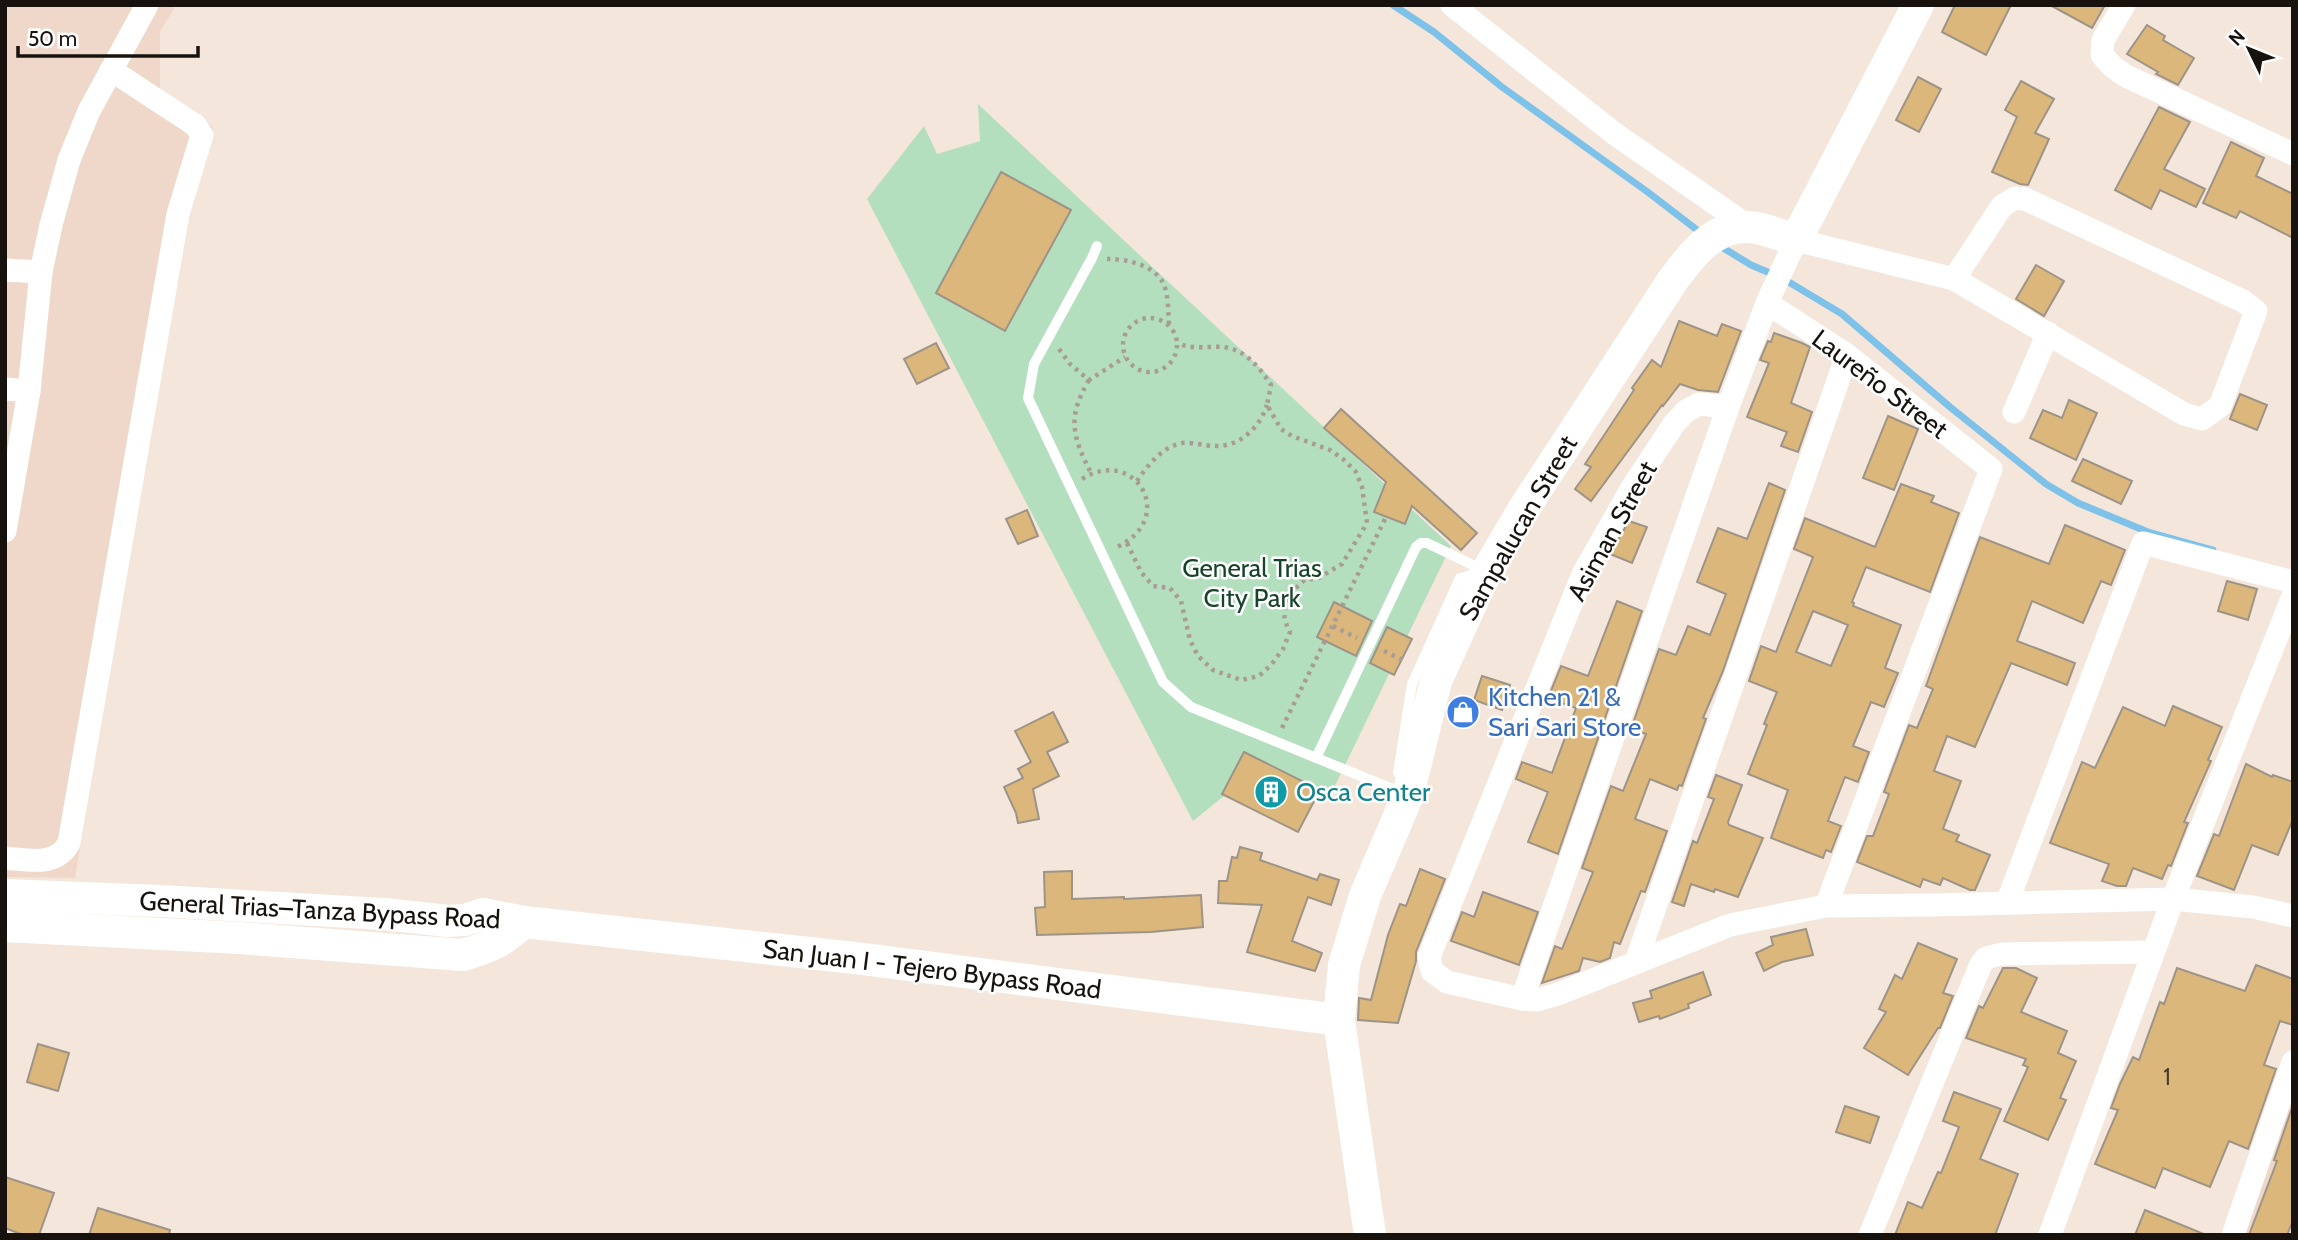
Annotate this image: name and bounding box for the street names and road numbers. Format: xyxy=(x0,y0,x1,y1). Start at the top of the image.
street label: Laureño Street xyxy=(1806,323,1954,446)
street label: Sampalucan Street xyxy=(1452,429,1584,626)
street label: Asiman Street xyxy=(1560,455,1664,606)
street label: General Trias–Tanza Bypass Road xyxy=(139,885,501,935)
street label: San Juan I - Tejero Bypass Road xyxy=(761,932,1103,1006)

